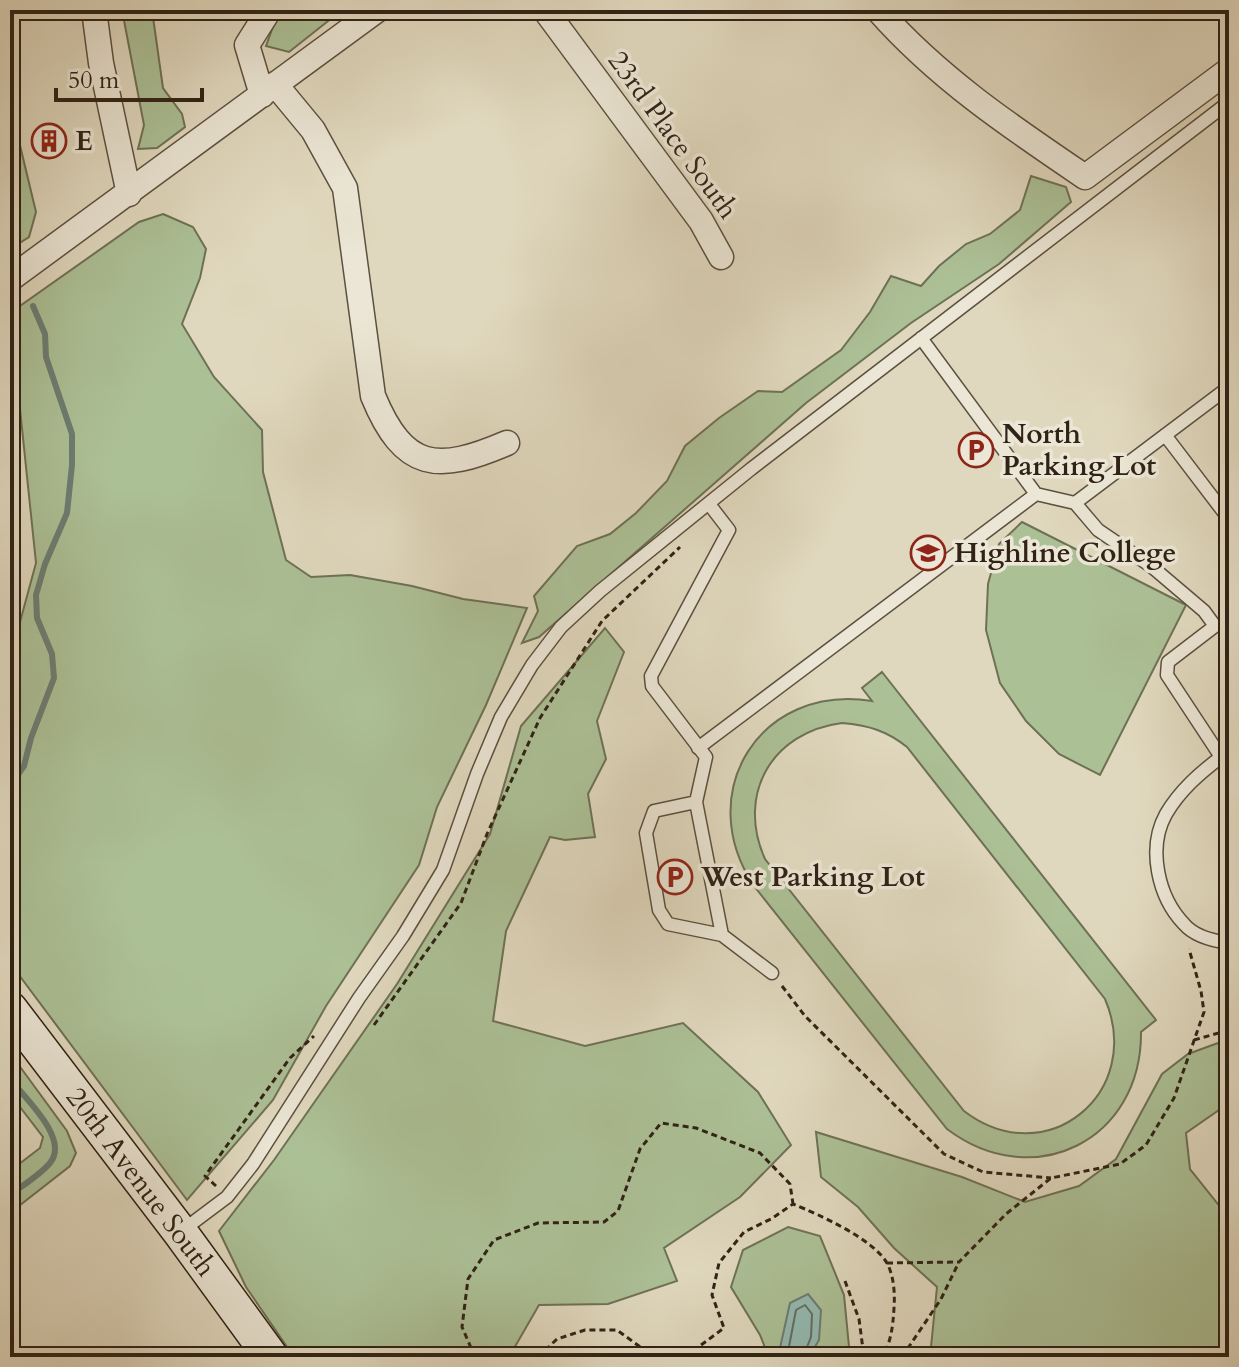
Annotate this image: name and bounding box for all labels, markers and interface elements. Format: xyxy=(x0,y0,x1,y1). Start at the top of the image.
street label: 23rd Place South xyxy=(599,43,747,227)
scale bar xyxy=(56,52,202,102)
text: 50 m xyxy=(68,64,120,97)
building icon: E xyxy=(30,122,68,160)
place label: E xyxy=(75,122,93,160)
place label: North Parking Lot xyxy=(1002,415,1156,485)
parking icon: North Parking Lot xyxy=(957,431,995,469)
school or university icon: Highline College xyxy=(909,534,947,572)
place label: Highline College xyxy=(954,534,1176,572)
parking icon: West Parking Lot xyxy=(656,858,694,896)
place label: West Parking Lot xyxy=(700,858,925,896)
street label: 20th Avenue South xyxy=(57,1080,225,1284)

